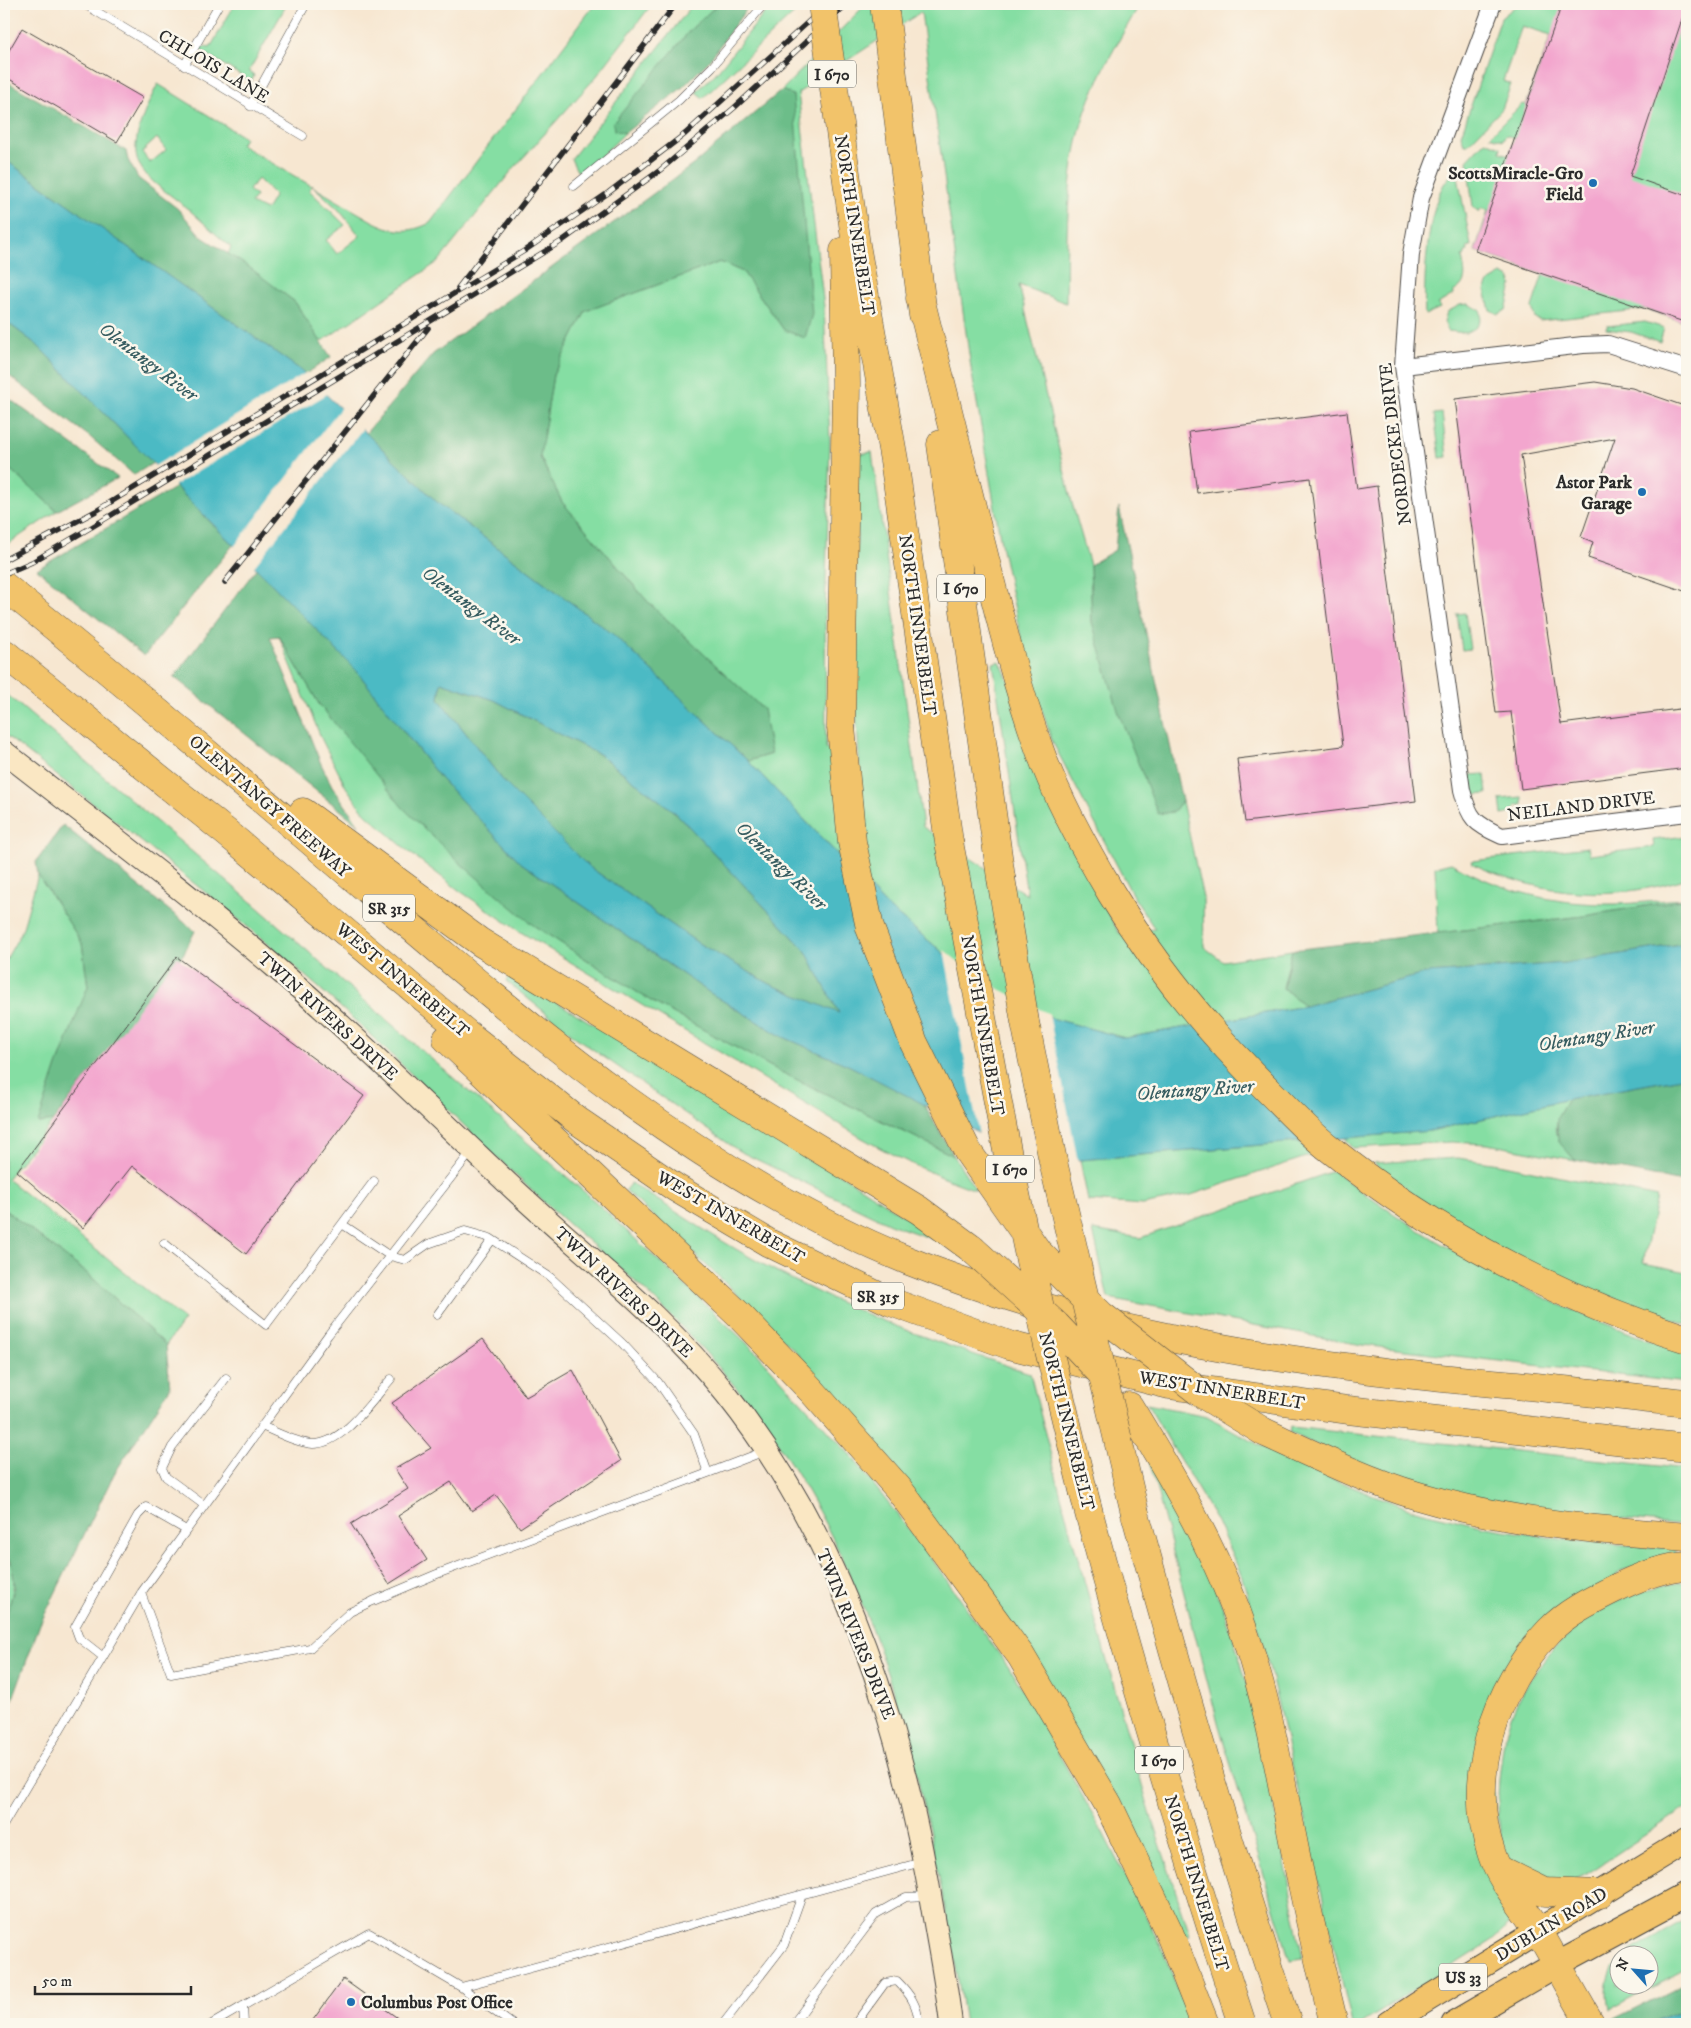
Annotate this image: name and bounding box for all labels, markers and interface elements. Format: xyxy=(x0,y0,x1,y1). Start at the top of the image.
street label: CHLOIS LANE xyxy=(154,25,273,109)
road number: I 670 xyxy=(808,61,856,88)
street label: NORTH INNERBELT xyxy=(829,133,879,318)
place label: ScottsMiracle-Gro Field xyxy=(1448,163,1584,206)
marker: ScottsMiracle-Gro Field xyxy=(1587,177,1599,189)
water label: Olentangy River xyxy=(94,318,204,408)
street label: NORDECKE DRIVE xyxy=(1375,361,1417,526)
place label: Astor Park Garage xyxy=(1555,472,1633,515)
marker: Astor Park Garage xyxy=(1636,486,1648,498)
street label: NORTH INNERBELT xyxy=(893,533,941,718)
water label: Olentangy River xyxy=(417,562,527,652)
road number: I 670 xyxy=(937,574,985,602)
street label: OLENTANGY FREEWAY xyxy=(184,731,355,883)
street label: NEILAND DRIVE xyxy=(1506,787,1656,827)
water label: Olentangy River xyxy=(731,817,833,917)
road number: SR 315 xyxy=(363,894,415,921)
street label: WEST INNERBELT xyxy=(330,918,474,1043)
street label: NORTH INNERBELT xyxy=(955,933,1009,1117)
street label: TWIN RIVERS DRIVE xyxy=(252,948,402,1086)
water label: Olentangy River xyxy=(1537,1016,1658,1057)
water label: Olentangy River xyxy=(1136,1075,1257,1106)
road number: I 670 xyxy=(986,1156,1034,1182)
street label: WEST INNERBELT xyxy=(652,1166,809,1269)
street label: TWIN RIVERS DRIVE xyxy=(549,1223,698,1363)
road number: SR 315 xyxy=(852,1282,904,1310)
street label: NORTH INNERBELT xyxy=(1033,1330,1099,1513)
street label: WEST INNERBELT xyxy=(1137,1367,1307,1415)
street label: TWIN RIVERS DRIVE xyxy=(811,1546,899,1723)
road number: I 670 xyxy=(1135,1746,1183,1774)
street label: NORTH INNERBELT xyxy=(1159,1793,1233,1974)
street label: DUBLIN ROAD xyxy=(1491,1883,1612,1967)
north arrow xyxy=(1608,1946,1658,1996)
text: N xyxy=(1613,1955,1634,1974)
scale bar xyxy=(35,1963,191,1995)
road number: US 33 xyxy=(1439,1964,1487,1990)
text: 50 m xyxy=(42,1972,72,1991)
place label: Columbus Post Office xyxy=(361,1992,513,2014)
marker: Columbus Post Office xyxy=(345,1996,357,2008)

